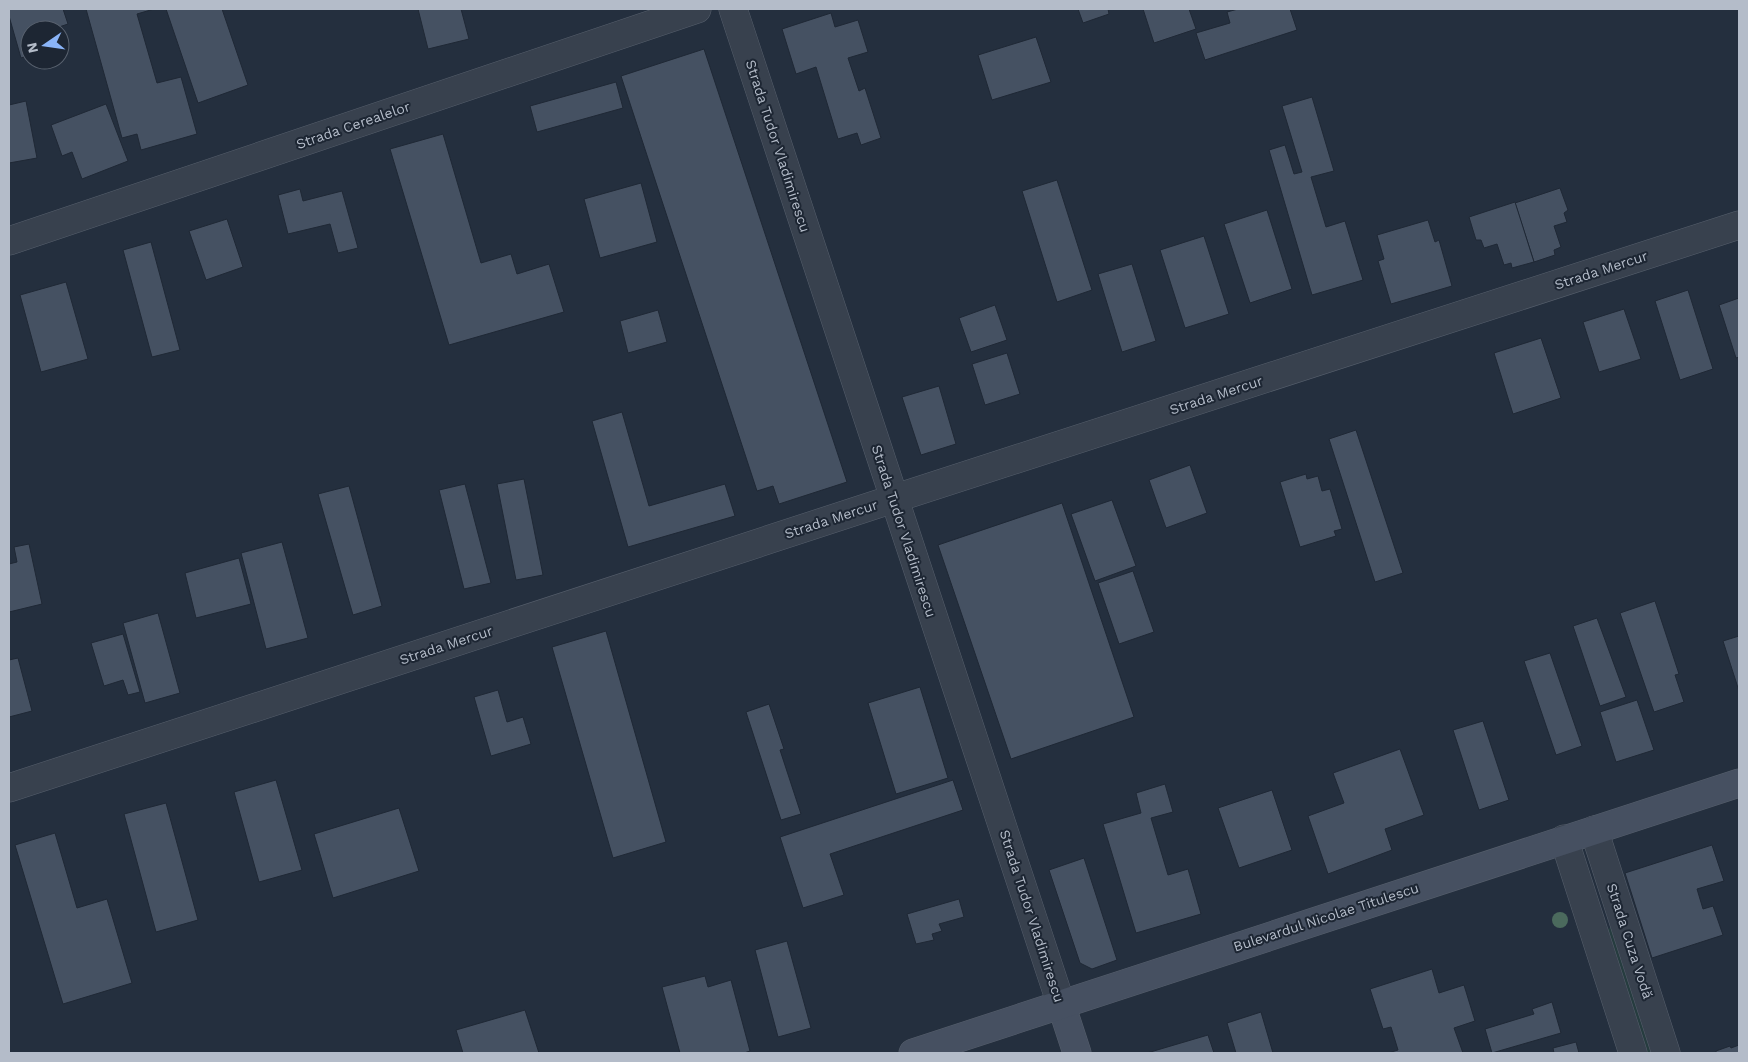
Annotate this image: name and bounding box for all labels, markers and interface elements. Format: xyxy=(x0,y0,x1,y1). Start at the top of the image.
north arrow xyxy=(20,20,70,70)
text: N xyxy=(23,41,41,55)
street label: Strada Tudor Vladimirescu xyxy=(743,58,813,234)
street label: Strada Cerealelor xyxy=(294,98,412,152)
street label: Strada Mercur xyxy=(1552,247,1650,293)
street label: Strada Mercur xyxy=(1167,372,1265,418)
street label: Strada Tudor Vladimirescu xyxy=(869,443,939,619)
street label: Strada Mercur xyxy=(782,496,880,542)
street label: Strada Mercur xyxy=(397,622,495,668)
street label: Strada Tudor Vladimirescu xyxy=(997,828,1067,1004)
street label: Bulevardul Nicolae Titulescu xyxy=(1231,879,1421,955)
street label: Strada Cuza Vodă xyxy=(1604,881,1656,1001)

